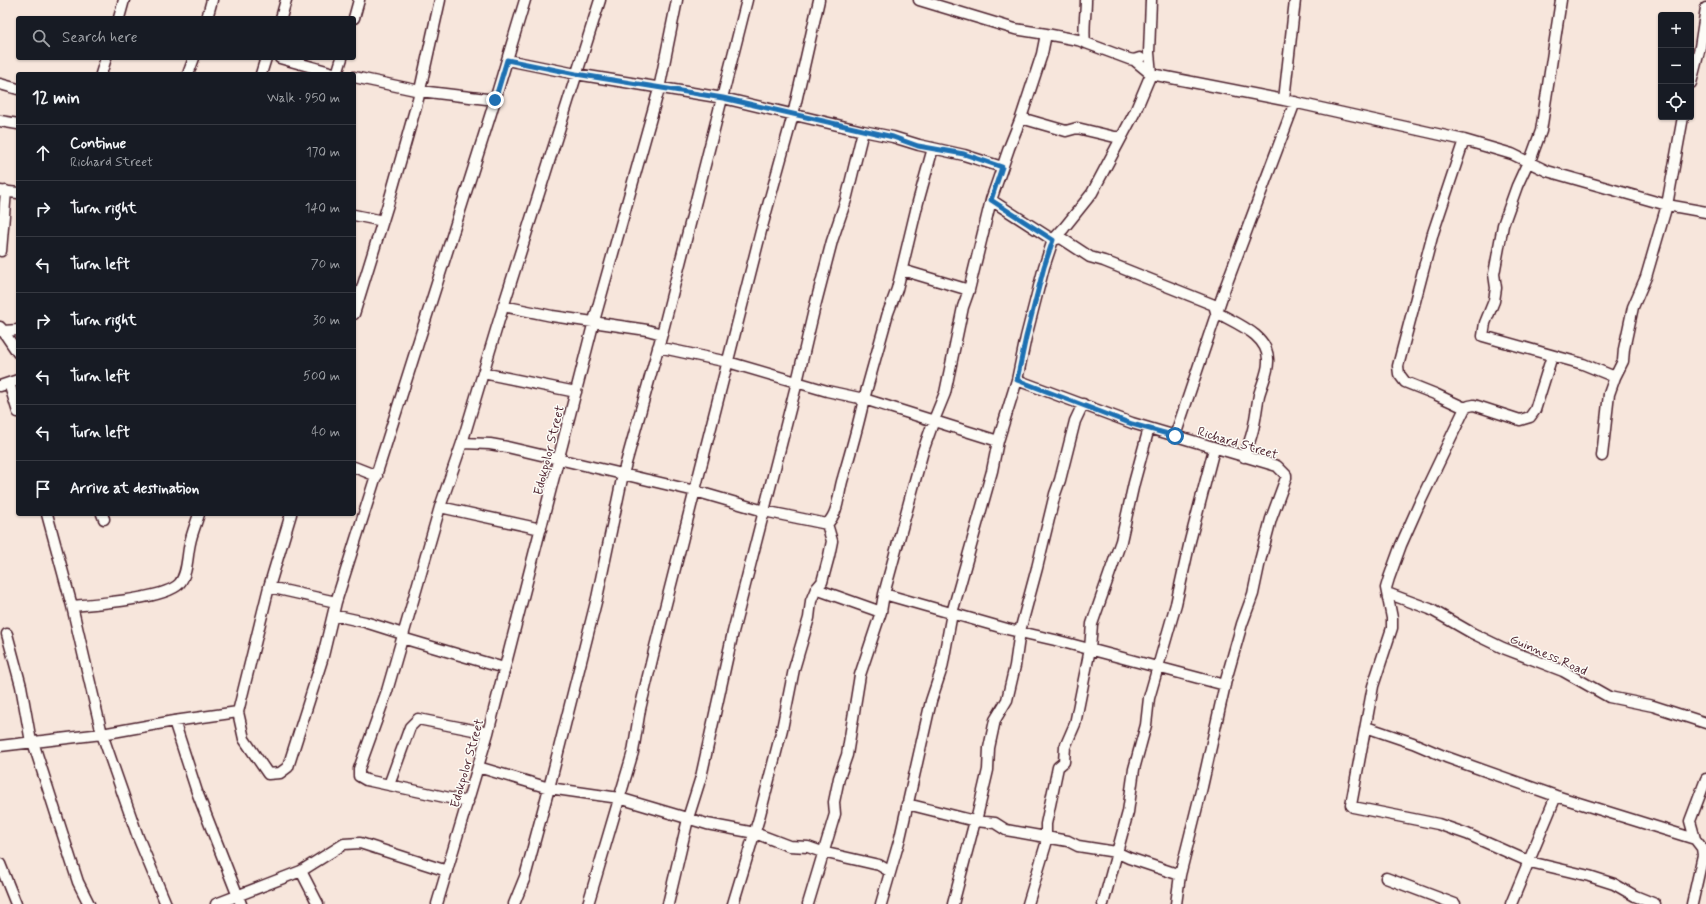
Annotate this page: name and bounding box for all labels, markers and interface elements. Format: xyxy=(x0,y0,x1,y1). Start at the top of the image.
map controls xyxy=(1658,12,1694,120)
button: + xyxy=(1658,12,1694,48)
search box xyxy=(16,16,356,60)
icon: search xyxy=(30,27,52,49)
text: Search here xyxy=(62,28,138,48)
button: − xyxy=(1658,48,1694,84)
button: locate xyxy=(1658,84,1694,120)
text: 12 min xyxy=(32,87,80,109)
text: Walk · 950 m xyxy=(267,90,340,107)
route end xyxy=(486,91,504,109)
text: Continue xyxy=(70,134,126,154)
icon: ahead xyxy=(32,142,54,164)
text: 170 m xyxy=(306,144,340,161)
text: Richard Street xyxy=(70,154,153,171)
icon: right xyxy=(32,198,54,220)
text: Turn right xyxy=(70,199,137,219)
text: 140 m xyxy=(305,200,340,217)
icon: left xyxy=(32,254,54,276)
text: Turn left xyxy=(70,255,130,275)
text: 70 m xyxy=(311,256,340,273)
icon: right xyxy=(32,310,54,332)
text: Turn right xyxy=(70,311,137,331)
text: 30 m xyxy=(313,312,340,329)
icon: left xyxy=(32,366,54,388)
text: Turn left xyxy=(70,367,130,387)
text: 500 m xyxy=(303,368,340,385)
street label: Edokpolor Street xyxy=(530,404,569,497)
icon: left xyxy=(32,422,54,444)
text: Turn left xyxy=(70,423,130,443)
street label: Richard Street xyxy=(1195,423,1280,464)
text: 40 m xyxy=(311,424,340,441)
route start xyxy=(1166,427,1184,445)
icon: arrive xyxy=(32,478,54,500)
text: Arrive at destination xyxy=(70,479,199,499)
street label: Guinness Road xyxy=(1507,631,1590,680)
street label: Edokpolor Street xyxy=(447,717,488,810)

